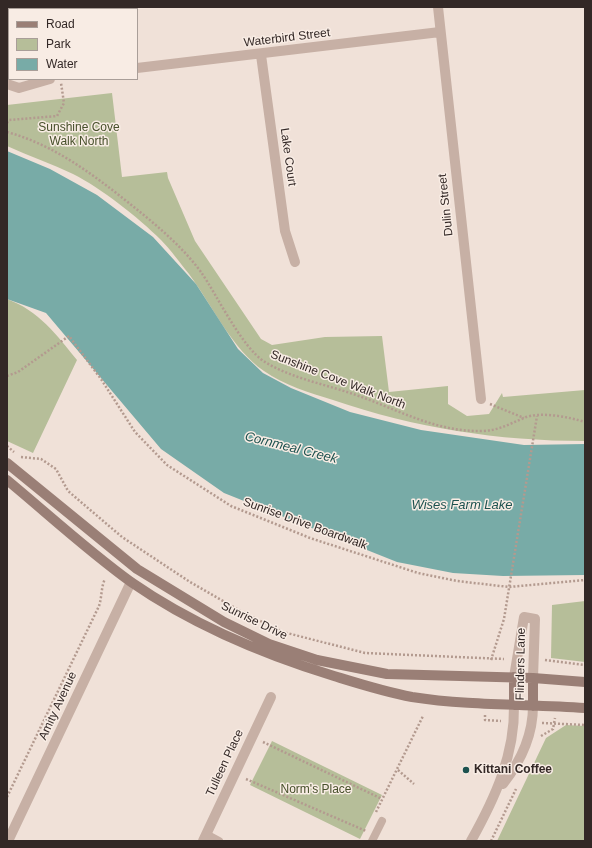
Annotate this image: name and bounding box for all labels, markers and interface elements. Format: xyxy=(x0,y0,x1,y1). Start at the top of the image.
legend xyxy=(8,8,138,80)
text: Road xyxy=(46,17,75,31)
street label: Waterbird Street xyxy=(243,26,331,50)
text: Park xyxy=(46,37,71,51)
text: Water xyxy=(46,57,78,71)
park label: Sunshine Cove Walk North xyxy=(38,121,120,149)
street label: Lake Court xyxy=(277,127,299,187)
street label: Dulin Street xyxy=(436,173,456,237)
street label: Sunshine Cove Walk North xyxy=(268,348,408,412)
water label: Cornmeal Creek xyxy=(243,429,339,467)
street label: Sunrise Drive Boardwalk xyxy=(241,495,369,553)
water label: Wises Farm Lake xyxy=(411,497,513,513)
street label: Sunrise Drive xyxy=(218,599,290,643)
street label: Flinders Lane xyxy=(513,628,529,700)
street label: Amity Avenue xyxy=(36,670,80,742)
street label: Tulleen Place xyxy=(203,727,247,799)
place label: Kittani Coffee xyxy=(474,763,552,777)
marker: Kittani Coffee xyxy=(461,765,471,775)
park label: Norm's Place xyxy=(281,783,351,797)

